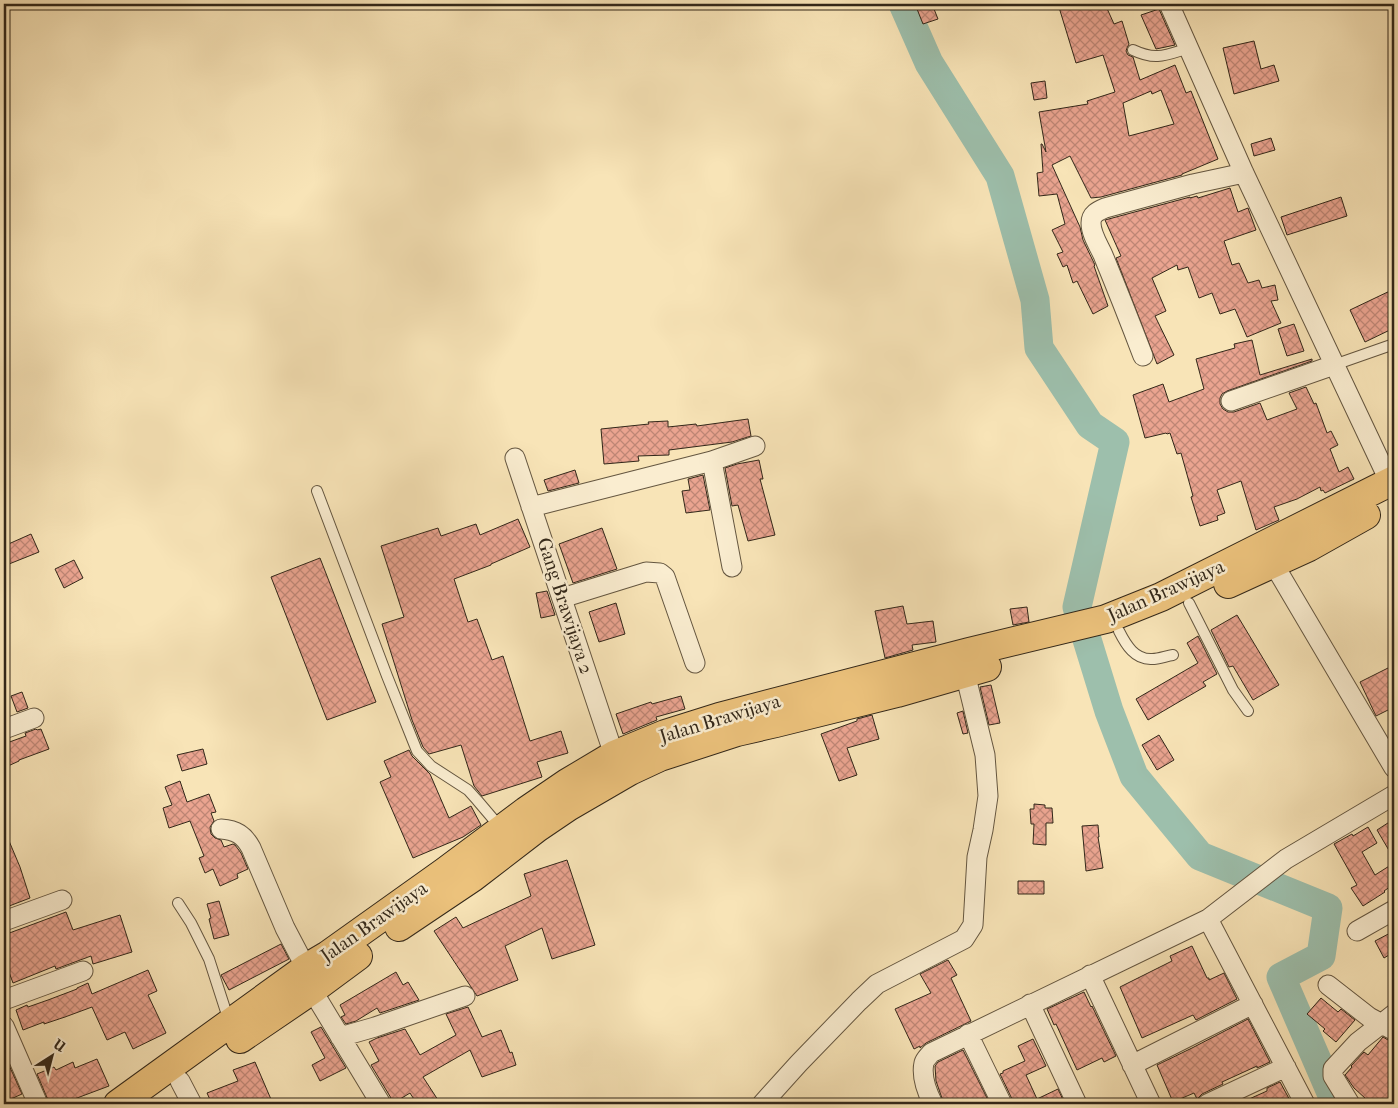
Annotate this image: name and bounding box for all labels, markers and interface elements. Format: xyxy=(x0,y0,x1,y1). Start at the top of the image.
street label: Gang Brawijaya 2 xyxy=(533,535,597,677)
street label: Jalan Brawijaya xyxy=(1102,555,1228,627)
street label: Jalan Brawijaya xyxy=(655,690,783,748)
street label: Jalan Brawijaya xyxy=(315,877,432,968)
north arrow xyxy=(28,1030,78,1080)
text: U xyxy=(49,1035,69,1056)

